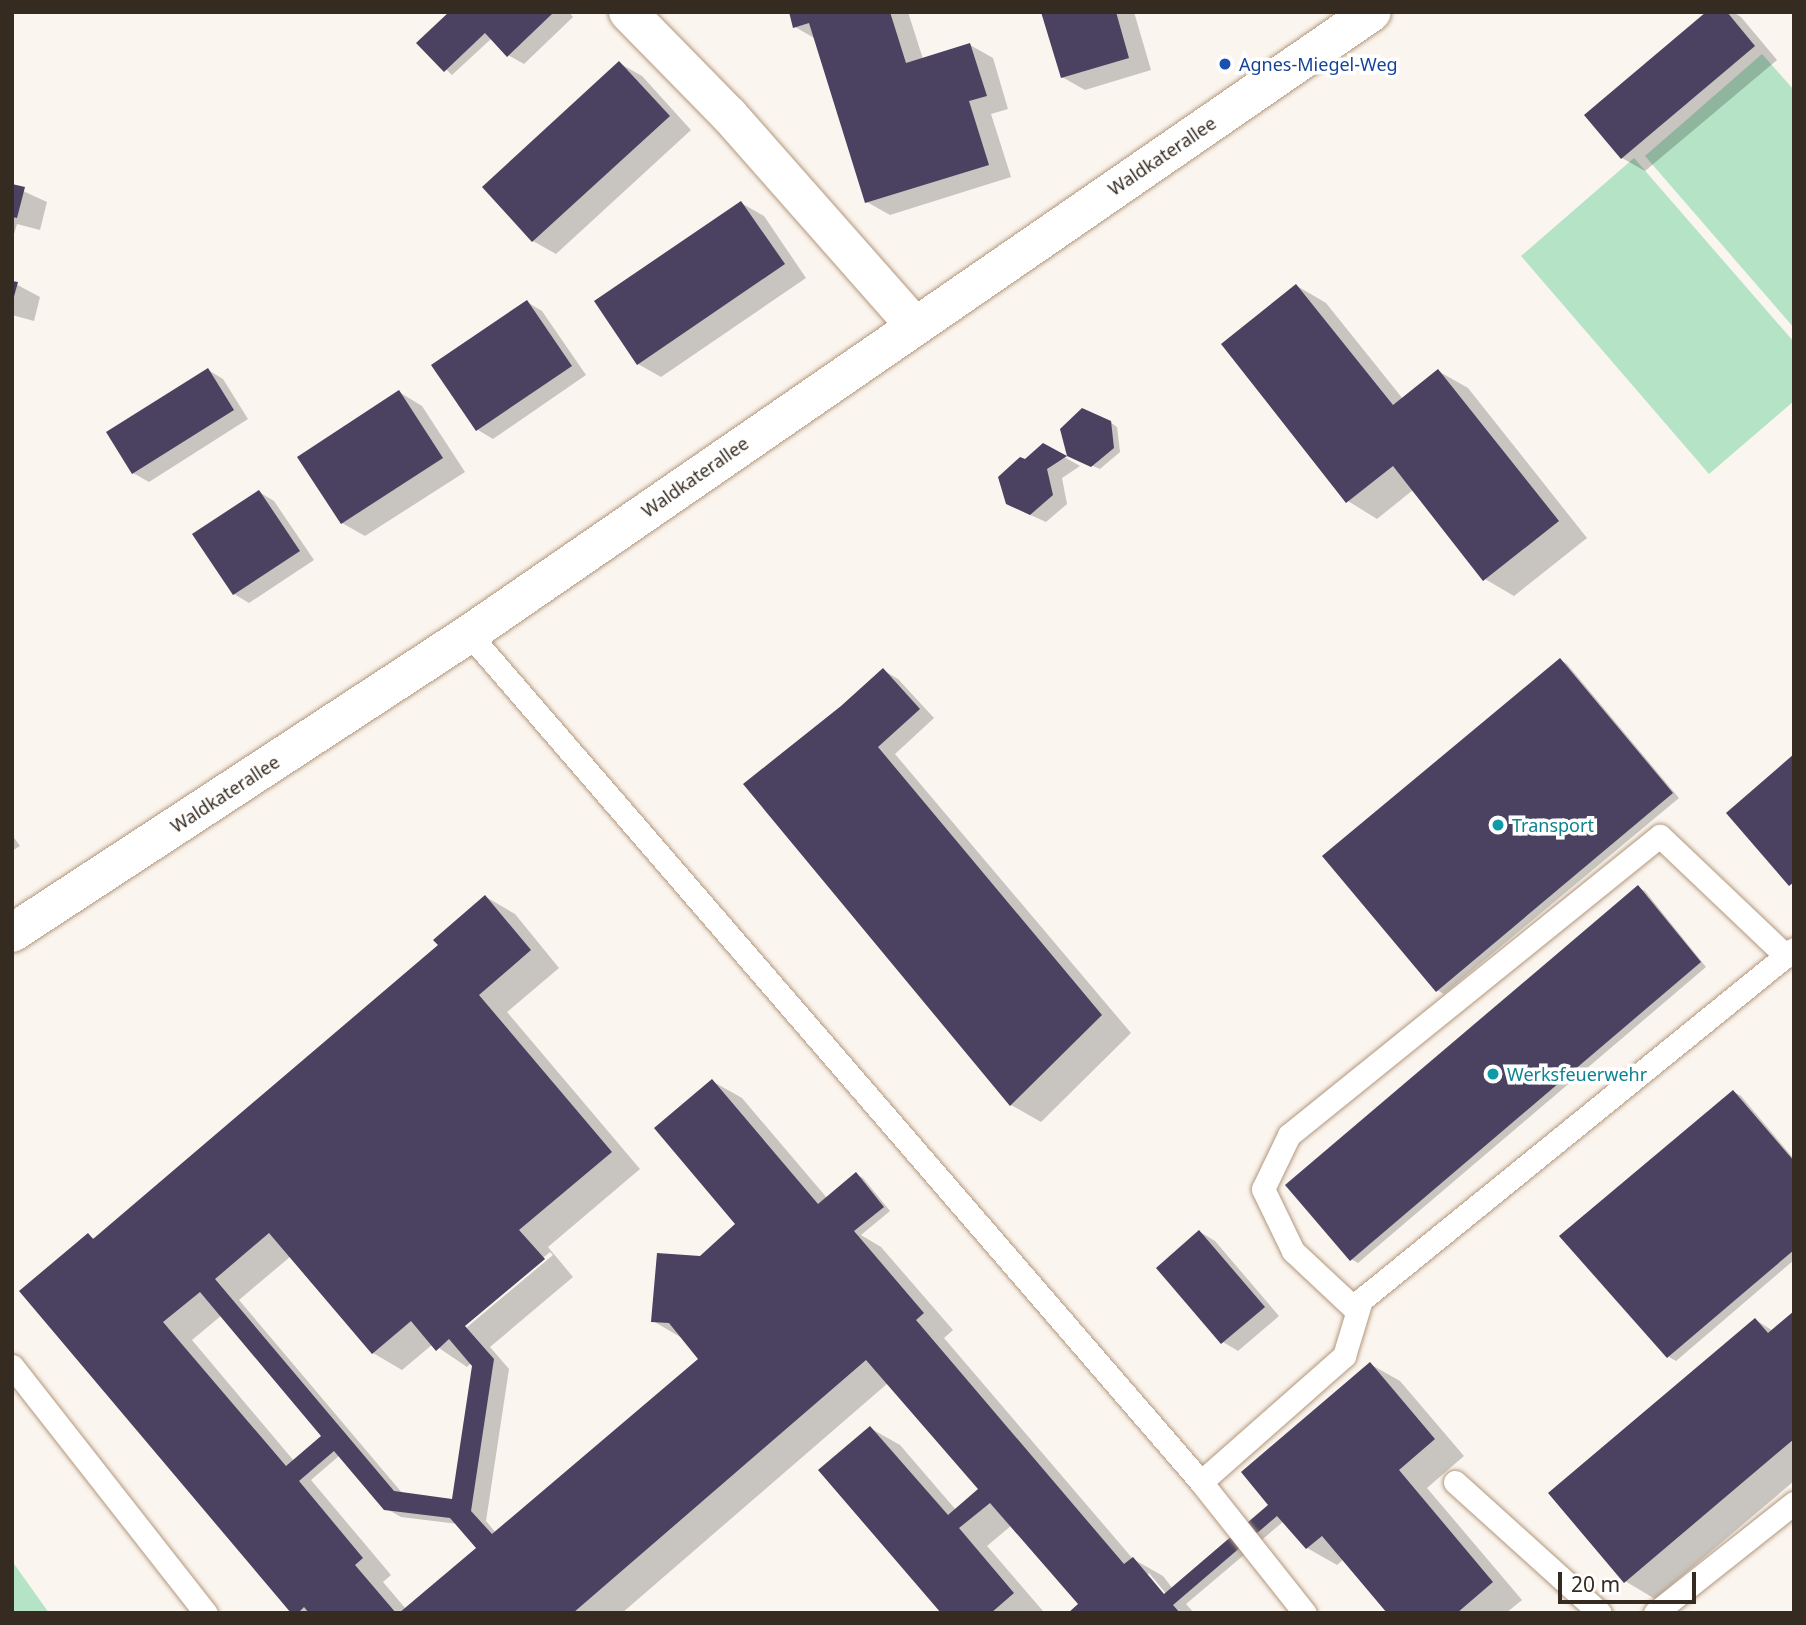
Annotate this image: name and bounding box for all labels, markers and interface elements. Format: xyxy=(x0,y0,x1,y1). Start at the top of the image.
place label: Agnes-Miegel-Weg xyxy=(1239,53,1398,75)
marker: Agnes-Miegel-Weg xyxy=(1217,56,1233,72)
street label: Waldkaterallee xyxy=(1104,112,1220,200)
street label: Waldkaterallee xyxy=(637,432,753,522)
street label: Waldkaterallee xyxy=(167,751,283,837)
place label: Transport xyxy=(1512,814,1594,836)
marker: Transport xyxy=(1490,817,1506,833)
place label: Werksfeuerwehr xyxy=(1507,1063,1647,1085)
marker: Werksfeuerwehr xyxy=(1485,1066,1501,1082)
scale bar xyxy=(1561,1558,1699,1602)
text: 20 m xyxy=(1571,1570,1620,1598)

